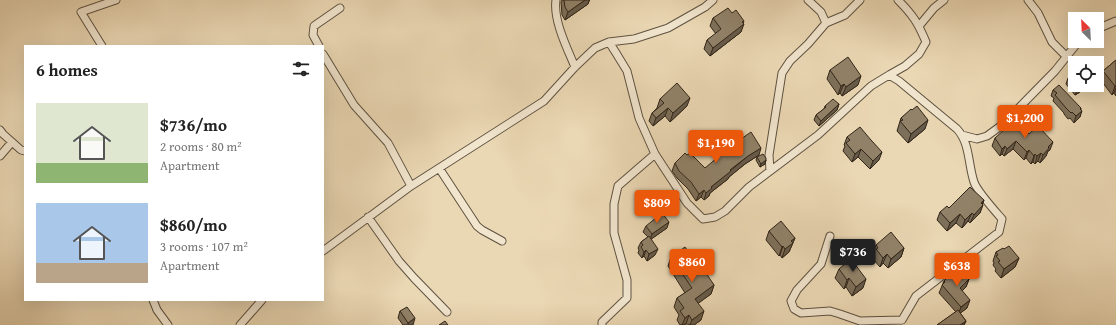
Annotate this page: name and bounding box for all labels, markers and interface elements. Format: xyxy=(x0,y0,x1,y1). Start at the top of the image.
north arrow xyxy=(1068,12,1104,48)
map controls xyxy=(1068,12,1104,92)
button: locate xyxy=(1068,56,1104,92)
text: 6 homes xyxy=(36,57,98,82)
icon: filters xyxy=(290,58,312,80)
pin: $1,200 xyxy=(992,105,1058,139)
text: $1,200 xyxy=(1006,108,1044,127)
text: $736/mo xyxy=(160,112,227,137)
icon: home xyxy=(68,119,116,167)
pin: $1,190 xyxy=(683,130,749,164)
text: $1,190 xyxy=(697,133,735,152)
text: 2 rooms · 80 m² xyxy=(160,137,242,156)
text: Apartment xyxy=(160,156,220,175)
pin: $809 xyxy=(633,190,681,224)
text: $809 xyxy=(644,193,670,212)
text: $860/mo xyxy=(160,212,227,237)
icon: home xyxy=(68,219,116,267)
text: 3 rooms · 107 m² xyxy=(160,237,248,256)
pin: $736 xyxy=(829,239,877,273)
text: $736 xyxy=(840,242,866,261)
pin: $860 xyxy=(668,249,716,283)
text: $860 xyxy=(679,252,705,271)
pin: $638 xyxy=(933,253,981,287)
text: Apartment xyxy=(160,256,220,275)
text: $638 xyxy=(944,256,970,275)

